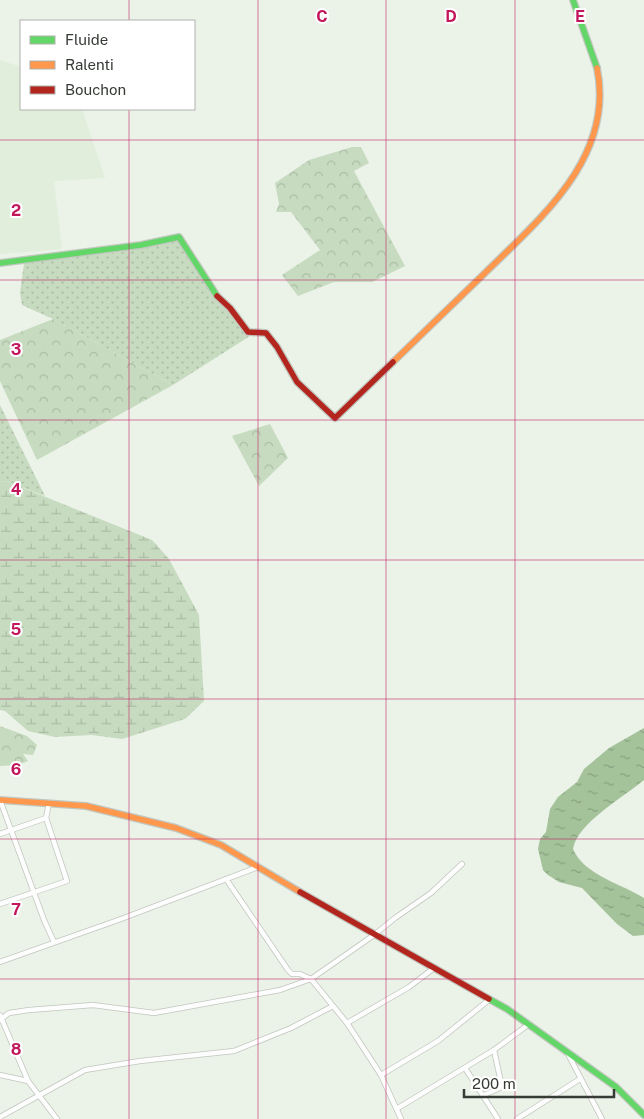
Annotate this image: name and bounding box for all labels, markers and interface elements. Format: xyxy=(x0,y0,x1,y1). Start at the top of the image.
text: C xyxy=(316,7,328,26)
text: D xyxy=(445,7,457,26)
text: E xyxy=(575,7,585,26)
legend xyxy=(20,20,195,110)
text: Fluide xyxy=(65,31,108,48)
text: Ralenti xyxy=(65,56,114,73)
text: Bouchon xyxy=(65,81,126,98)
text: 2 xyxy=(11,201,21,220)
text: 3 xyxy=(11,340,21,359)
text: 4 xyxy=(11,480,22,499)
text: 5 xyxy=(11,620,22,639)
text: 6 xyxy=(11,760,21,779)
text: 7 xyxy=(11,900,21,919)
text: 8 xyxy=(11,1040,22,1059)
scale bar xyxy=(464,1066,614,1098)
text: 200 m xyxy=(472,1075,516,1092)

